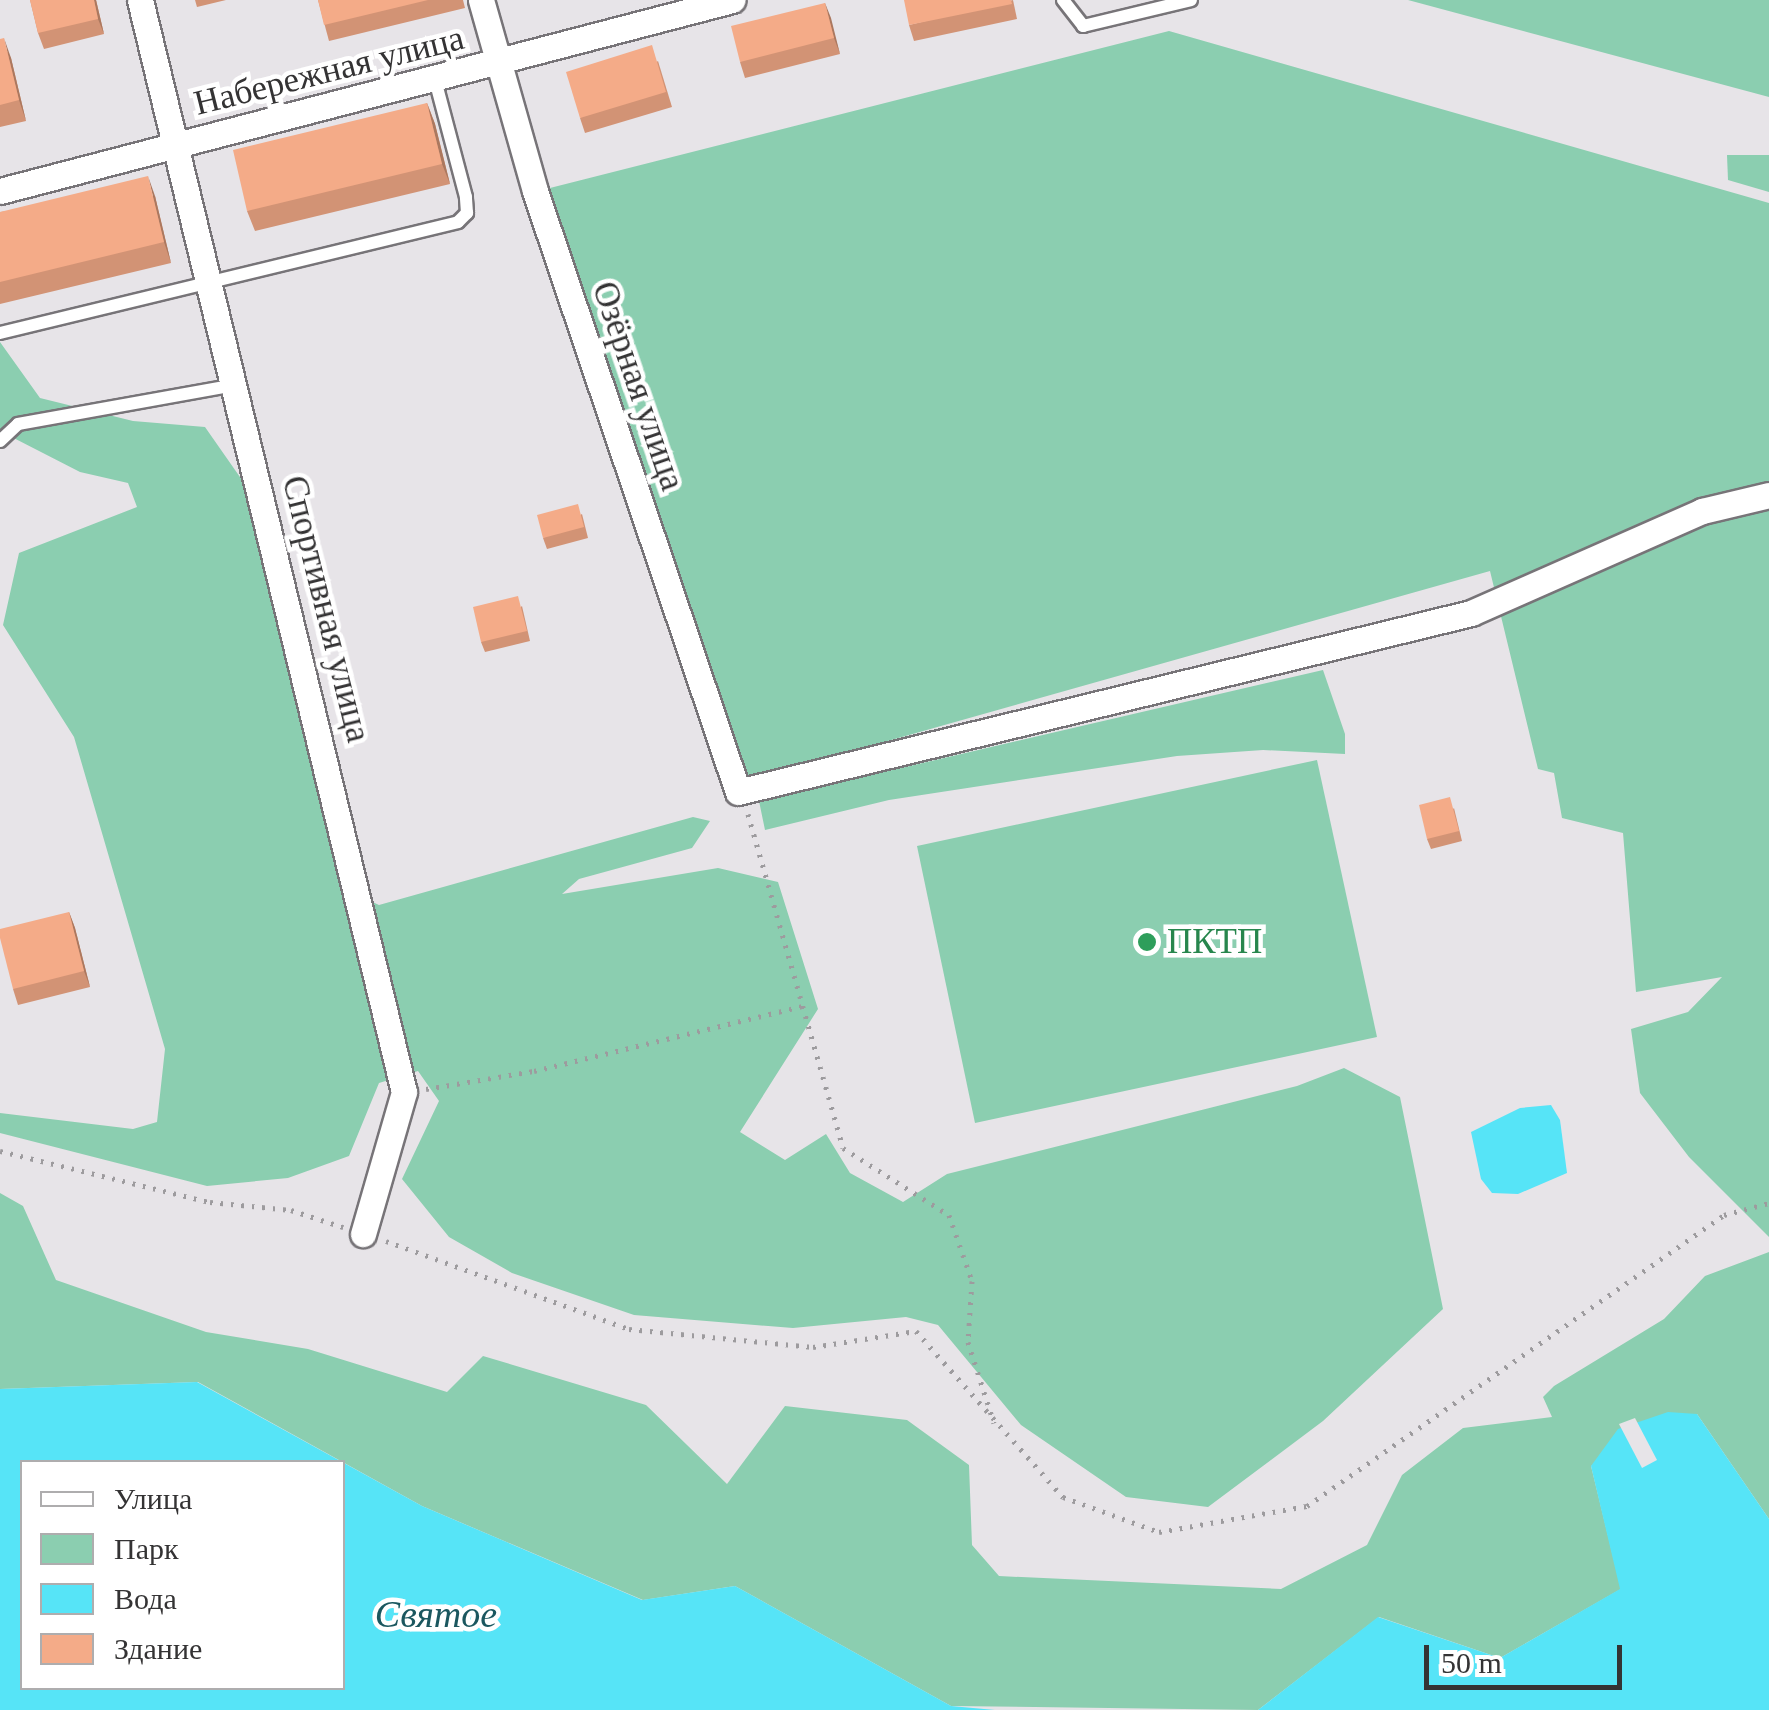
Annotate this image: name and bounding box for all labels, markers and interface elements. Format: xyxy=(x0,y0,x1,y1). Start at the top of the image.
street label: Набережная улица xyxy=(190,17,468,125)
street label: Озёрная улица xyxy=(583,276,693,496)
street label: Спортивная улица xyxy=(273,472,379,746)
place label: ПКТП xyxy=(1167,921,1262,963)
marker: ПКТП xyxy=(1136,931,1158,953)
legend xyxy=(20,1460,345,1690)
text: Улица xyxy=(114,1482,192,1515)
text: Парк xyxy=(114,1532,179,1565)
text: Вода xyxy=(114,1582,177,1615)
water label: Святое xyxy=(375,1592,497,1638)
scale bar xyxy=(1429,1625,1626,1687)
text: Здание xyxy=(114,1632,202,1665)
text: 50 m xyxy=(1441,1646,1502,1679)

